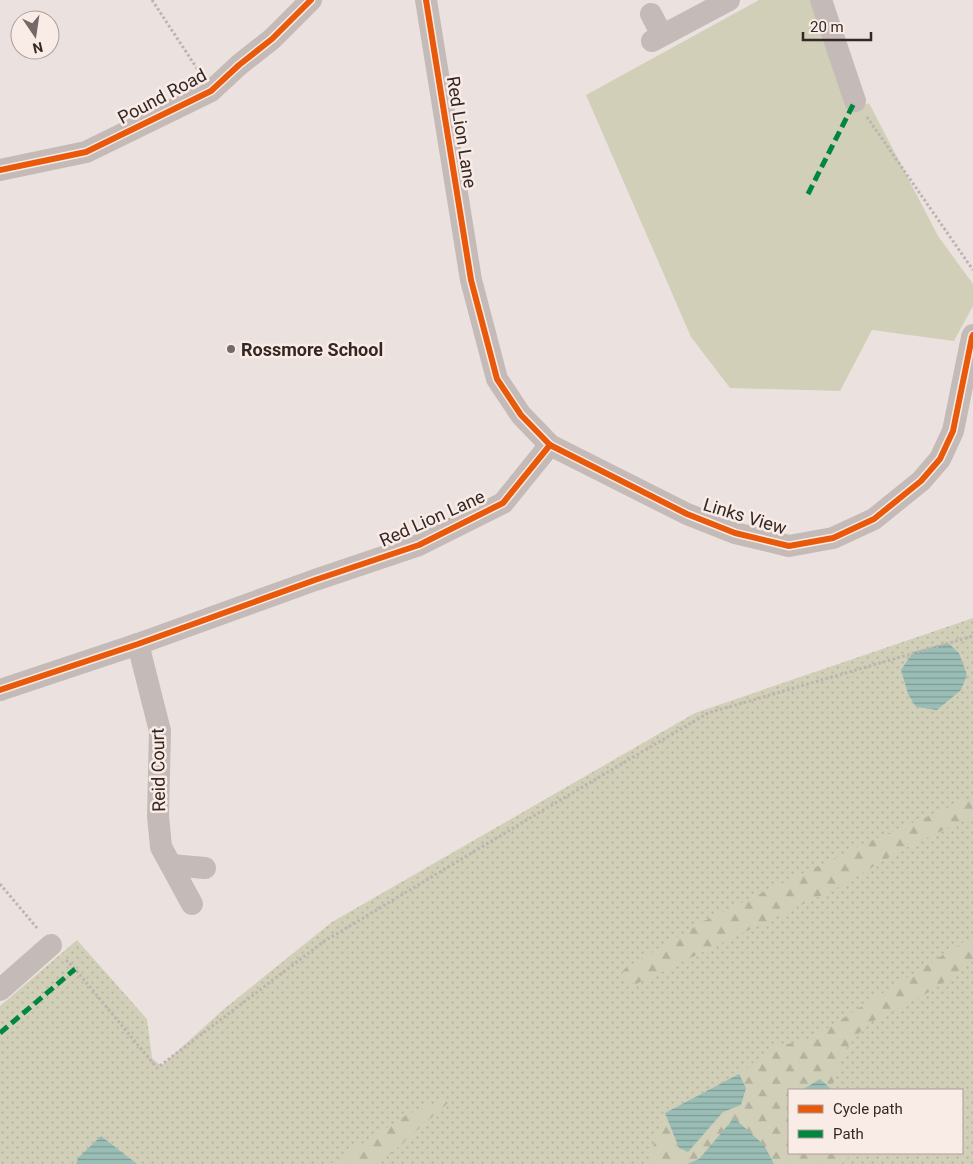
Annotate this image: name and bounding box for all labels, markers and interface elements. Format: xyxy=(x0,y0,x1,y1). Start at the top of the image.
north arrow xyxy=(10,10,60,60)
scale bar xyxy=(803,10,870,42)
text: 20 m xyxy=(810,18,844,36)
text: N xyxy=(31,39,45,57)
street label: Pound Road xyxy=(114,64,210,128)
street label: Red Lion Lane xyxy=(443,75,481,189)
place label: Rossmore School xyxy=(241,339,383,360)
marker: Rossmore School xyxy=(225,343,237,355)
street label: Red Lion Lane xyxy=(376,485,488,551)
street label: Links View xyxy=(701,493,790,539)
street label: Reid Court xyxy=(147,728,169,812)
legend xyxy=(788,1089,963,1154)
text: Cycle path xyxy=(833,1100,903,1118)
text: Path xyxy=(833,1125,864,1143)

